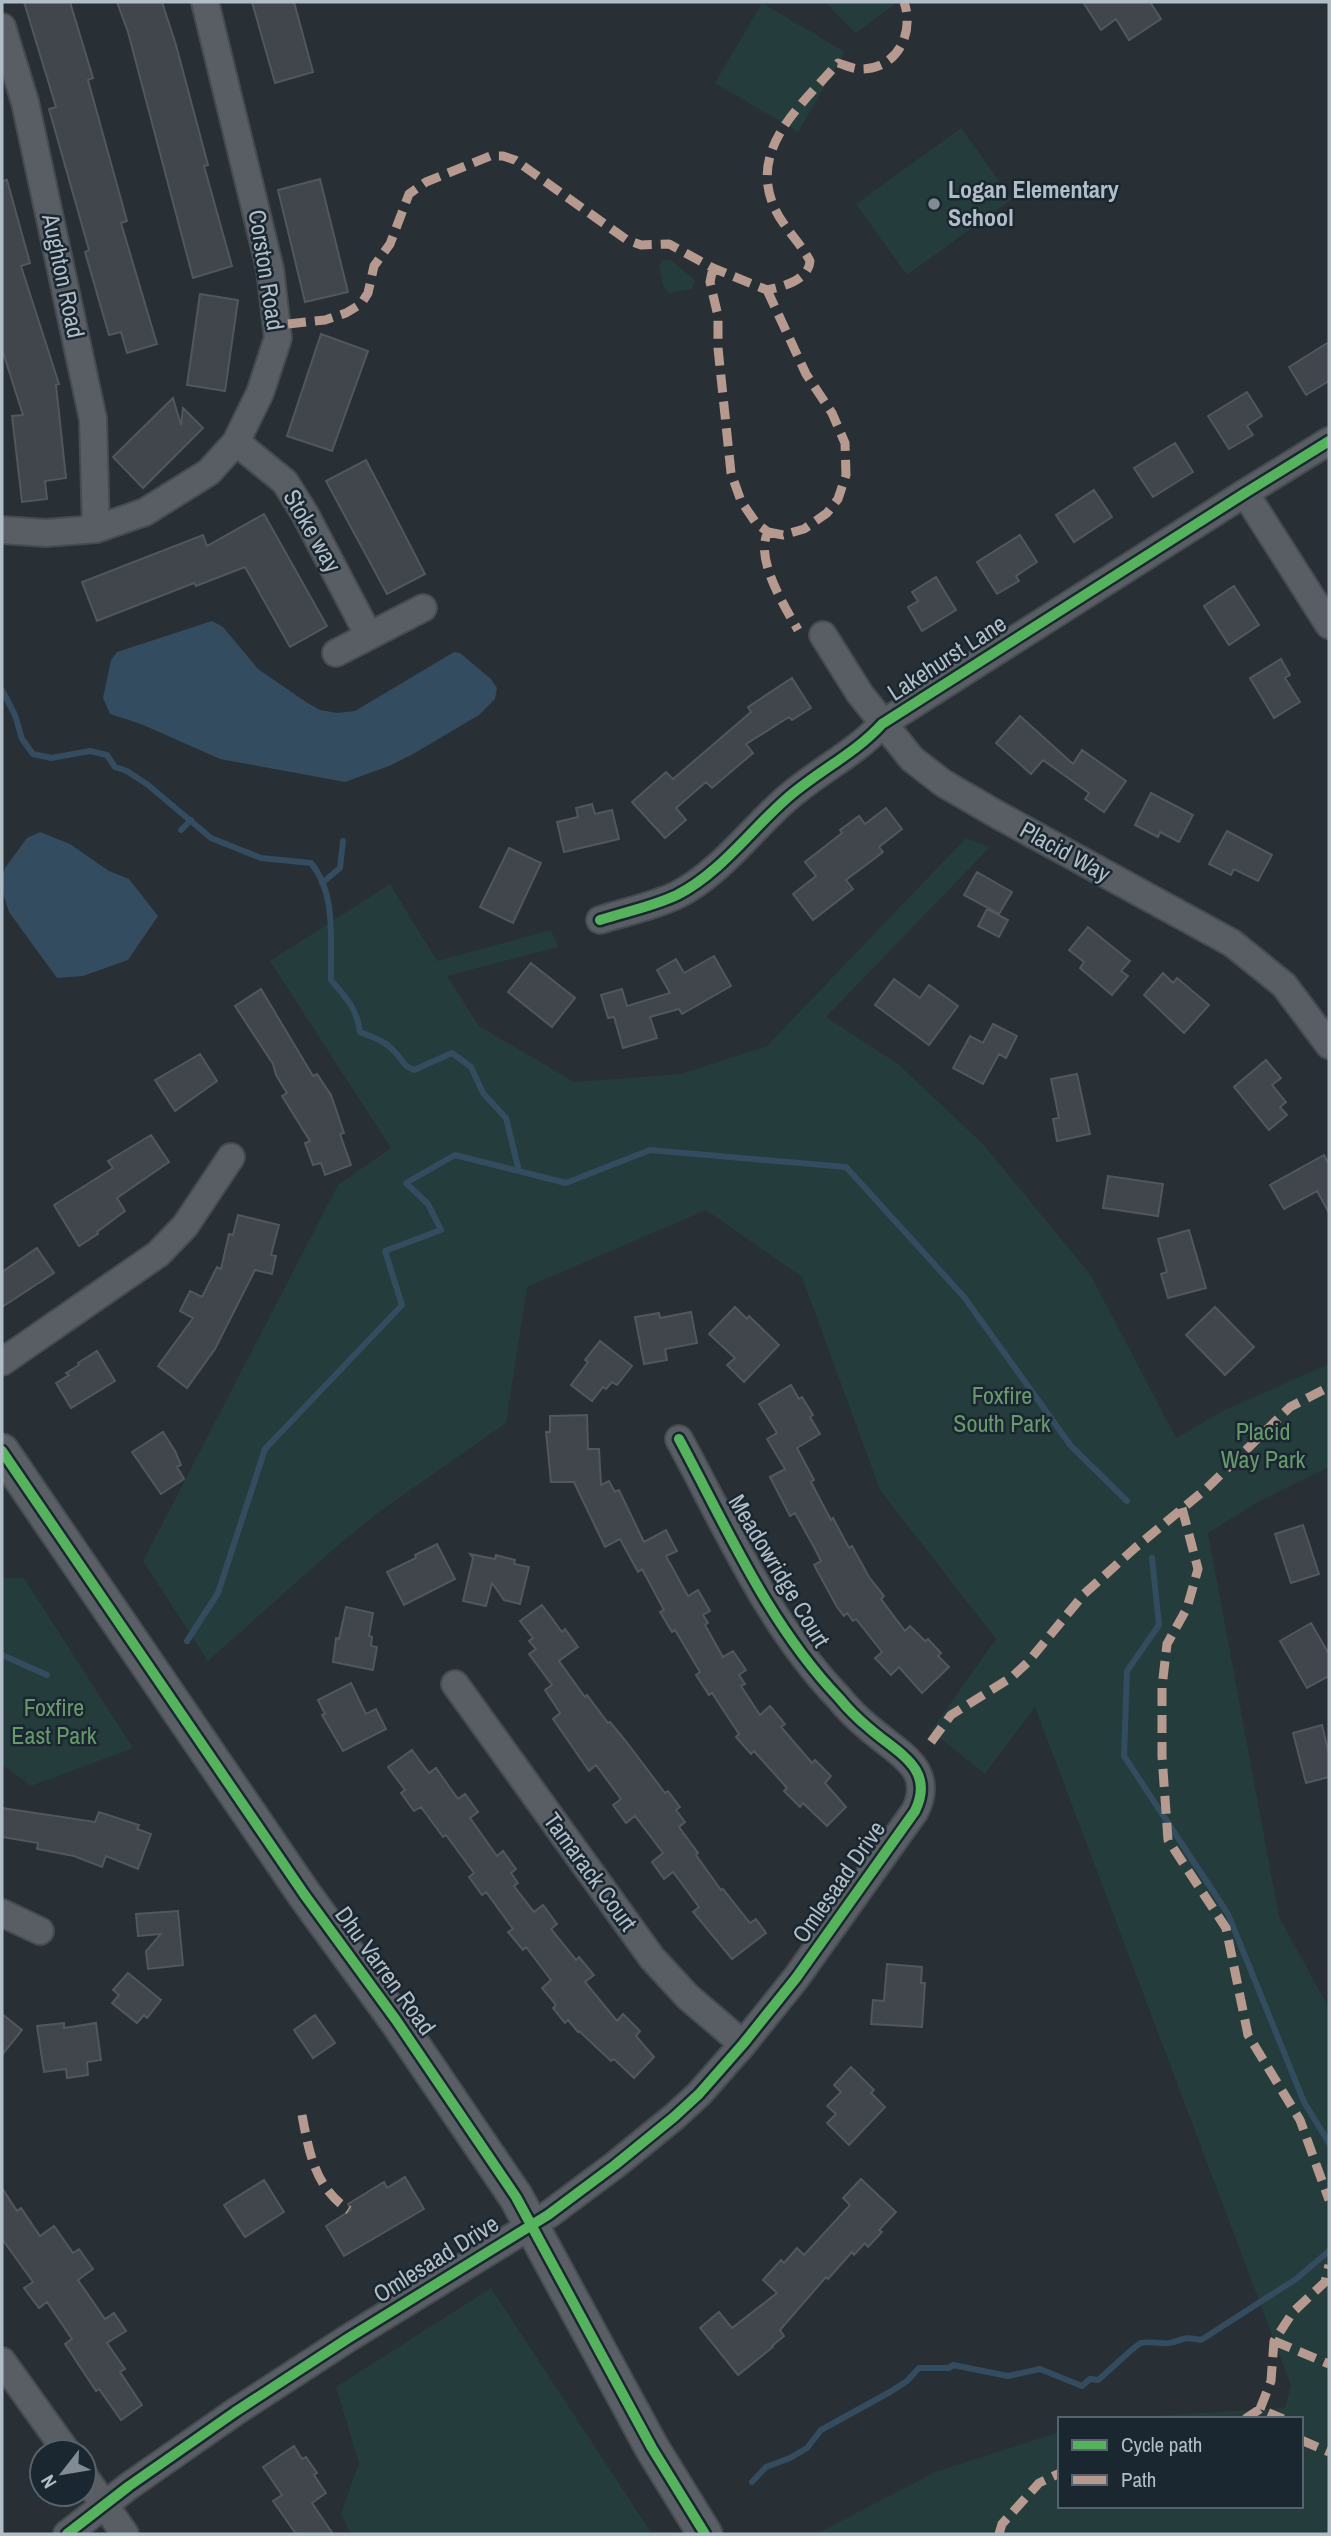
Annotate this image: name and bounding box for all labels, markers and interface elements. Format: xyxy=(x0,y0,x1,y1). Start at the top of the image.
place label: Logan Elementary School xyxy=(948,173,1119,233)
marker: Logan Elementary School xyxy=(926,196,942,212)
street label: Corston Road xyxy=(242,207,292,332)
street label: Aughton Road xyxy=(35,210,93,341)
street label: Stoke way xyxy=(276,483,349,578)
street label: Lakehurst Lane xyxy=(881,607,1012,708)
street label: Placid Way xyxy=(1015,813,1117,889)
park label: Foxfire South Park xyxy=(953,1379,1051,1439)
park label: Placid Way Park xyxy=(1221,1415,1305,1475)
street label: Meadowridge Court xyxy=(722,1488,838,1653)
park label: Foxfire East Park xyxy=(11,1691,97,1751)
street label: Tamarack Court xyxy=(537,1806,645,1938)
street label: Omlesaad Drive xyxy=(784,1814,892,1949)
street label: Dhu Varren Road xyxy=(328,1900,443,2041)
street label: Omlesaad Drive xyxy=(367,2207,504,2309)
legend xyxy=(1058,2417,1303,2508)
text: Cycle path xyxy=(1121,2430,1202,2459)
north arrow xyxy=(28,2438,98,2508)
text: Path xyxy=(1121,2465,1156,2494)
text: N xyxy=(34,2470,62,2493)

